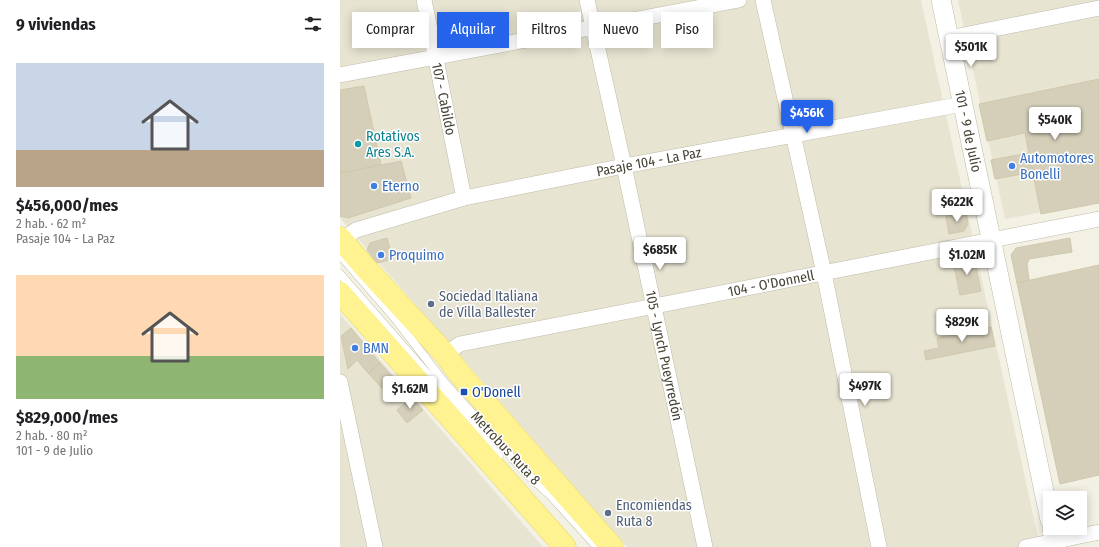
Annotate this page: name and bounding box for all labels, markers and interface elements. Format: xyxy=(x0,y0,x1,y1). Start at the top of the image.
chip: Comprar xyxy=(352,12,429,48)
chip: Alquilar xyxy=(437,12,509,48)
chip: Filtros xyxy=(517,12,581,48)
chip: Nuevo xyxy=(589,12,653,48)
chip: Piso xyxy=(661,12,713,48)
icon: filters xyxy=(302,13,324,35)
text: 9 viviendas xyxy=(16,14,96,35)
pin: $501K xyxy=(943,34,999,68)
text: $501K xyxy=(955,39,987,54)
street label: 107 - Cabildo xyxy=(428,61,459,137)
icon: home xyxy=(134,89,206,161)
street label: 101 - 9 de Julio xyxy=(951,89,985,174)
pin: $456K xyxy=(779,100,835,134)
text: $456K xyxy=(790,105,824,120)
pin: $540K xyxy=(1027,107,1083,141)
text: $540K xyxy=(1038,112,1072,127)
place label: Rotativos Ares S.A. xyxy=(366,128,420,161)
marker: Rotativos Ares S.A. xyxy=(353,139,363,149)
street label: Pasaje 104 - La Paz xyxy=(595,144,703,180)
place label: Automotores Bonelli xyxy=(1020,150,1094,183)
marker: Automotores Bonelli xyxy=(1007,161,1017,171)
place label: Eterno xyxy=(382,178,419,195)
marker: Eterno xyxy=(369,181,379,191)
pin: $622K xyxy=(929,189,985,223)
text: $622K xyxy=(941,194,973,209)
text: $456,000/mes xyxy=(16,195,118,216)
text: 2 hab. · 62 m² xyxy=(16,216,86,231)
text: Pasaje 104 - La Paz xyxy=(16,231,115,246)
pin: $685K xyxy=(632,237,688,271)
text: $685K xyxy=(643,242,677,257)
pin: $1.02M xyxy=(934,242,1000,276)
place label: Proquimo xyxy=(389,247,444,264)
text: $1.02M xyxy=(949,247,985,262)
marker: Proquimo xyxy=(376,250,386,260)
street label: 104 - O'Donnell xyxy=(727,267,816,300)
place label: Sociedad Italiana de Villa Ballester xyxy=(439,288,538,321)
street label: 105 - Lynch Pueyrredón xyxy=(642,289,686,422)
marker: Sociedad Italiana de Villa Ballester xyxy=(426,299,436,309)
icon: home xyxy=(134,301,206,373)
pin: $829K xyxy=(934,309,990,343)
text: $829K xyxy=(945,314,979,329)
place label: BMN xyxy=(363,340,389,357)
marker: BMN xyxy=(350,343,360,353)
pin: $497K xyxy=(837,373,893,407)
pin: $1.62M xyxy=(377,376,443,410)
text: $497K xyxy=(849,378,881,393)
text: $1.62M xyxy=(392,381,428,396)
place label: O'Donell xyxy=(472,384,521,401)
marker: O'Donell xyxy=(459,387,469,397)
text: $829,000/mes xyxy=(16,407,118,428)
street label: Metrobus Ruta 8 xyxy=(467,408,544,488)
text: 2 hab. · 80 m² xyxy=(16,428,87,443)
text: 101 - 9 de Julio xyxy=(16,443,93,458)
map controls xyxy=(1043,491,1087,535)
button: layers xyxy=(1043,491,1087,535)
place label: Encomiendas Ruta 8 xyxy=(616,497,692,530)
marker: Encomiendas Ruta 8 xyxy=(603,508,613,518)

